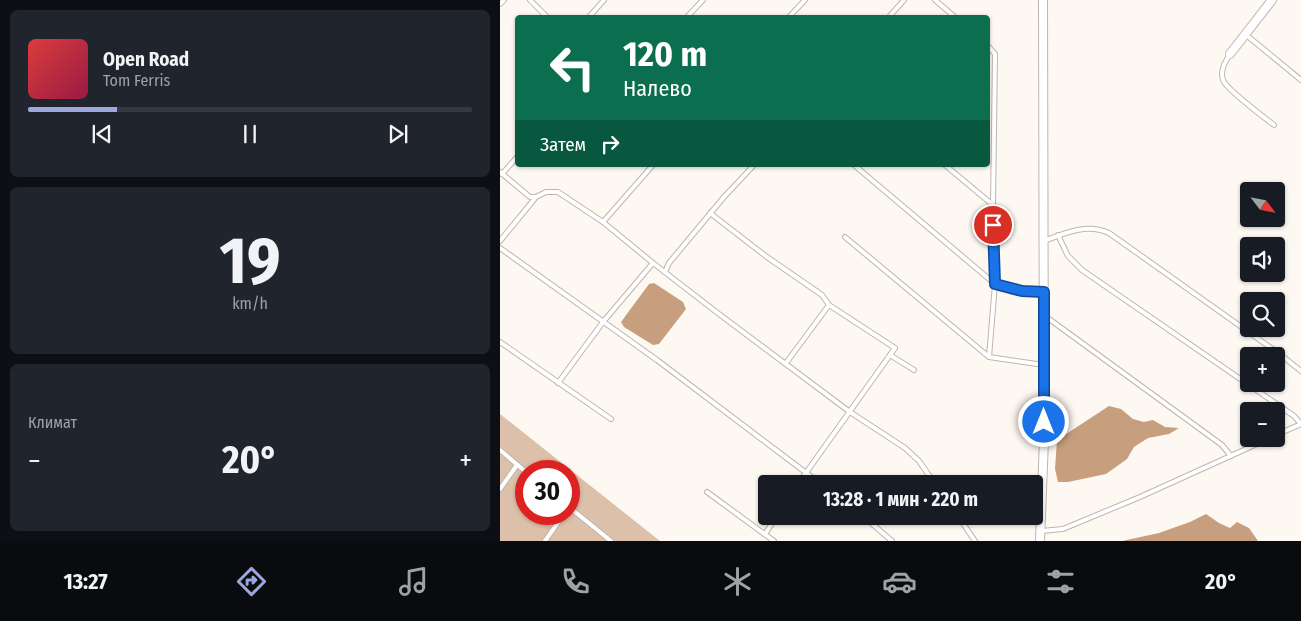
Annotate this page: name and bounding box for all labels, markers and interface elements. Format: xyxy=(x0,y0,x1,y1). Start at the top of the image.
text: 120 m xyxy=(623,33,707,75)
icon: left xyxy=(540,35,605,100)
text: Open Road xyxy=(103,48,189,71)
text: Tom Ferris xyxy=(103,71,170,90)
text: Налево xyxy=(623,75,692,102)
icon: previous xyxy=(88,120,116,148)
icon: pause xyxy=(236,120,264,148)
icon: next xyxy=(384,120,412,148)
icon: right xyxy=(596,130,624,158)
text: Затем xyxy=(540,133,586,156)
north arrow xyxy=(1240,182,1285,228)
map controls xyxy=(1240,182,1285,447)
pin xyxy=(972,204,1014,246)
icon: arrive xyxy=(979,211,1007,239)
text: 19 xyxy=(219,222,281,300)
button: sound xyxy=(1240,237,1285,282)
button: search xyxy=(1240,292,1285,337)
text: km/h xyxy=(232,294,268,313)
button: + xyxy=(1240,347,1285,392)
position arrow xyxy=(1017,395,1069,447)
button: − xyxy=(1240,402,1285,447)
text: Климат xyxy=(28,413,77,432)
text: 20° xyxy=(222,437,278,483)
text: − xyxy=(28,444,41,477)
text: + xyxy=(459,444,472,477)
speed limit sign: 30 xyxy=(515,460,580,525)
text: 13:28 · 1 мин · 220 m xyxy=(823,488,978,511)
icon: directions xyxy=(234,564,269,599)
icon: music xyxy=(396,564,431,599)
icon: phone xyxy=(558,564,593,599)
icon: climate xyxy=(720,564,755,599)
icon: car xyxy=(882,564,917,599)
icon: filters xyxy=(1043,564,1078,599)
text: 13:27 xyxy=(63,568,108,595)
text: 20° xyxy=(1205,568,1238,595)

